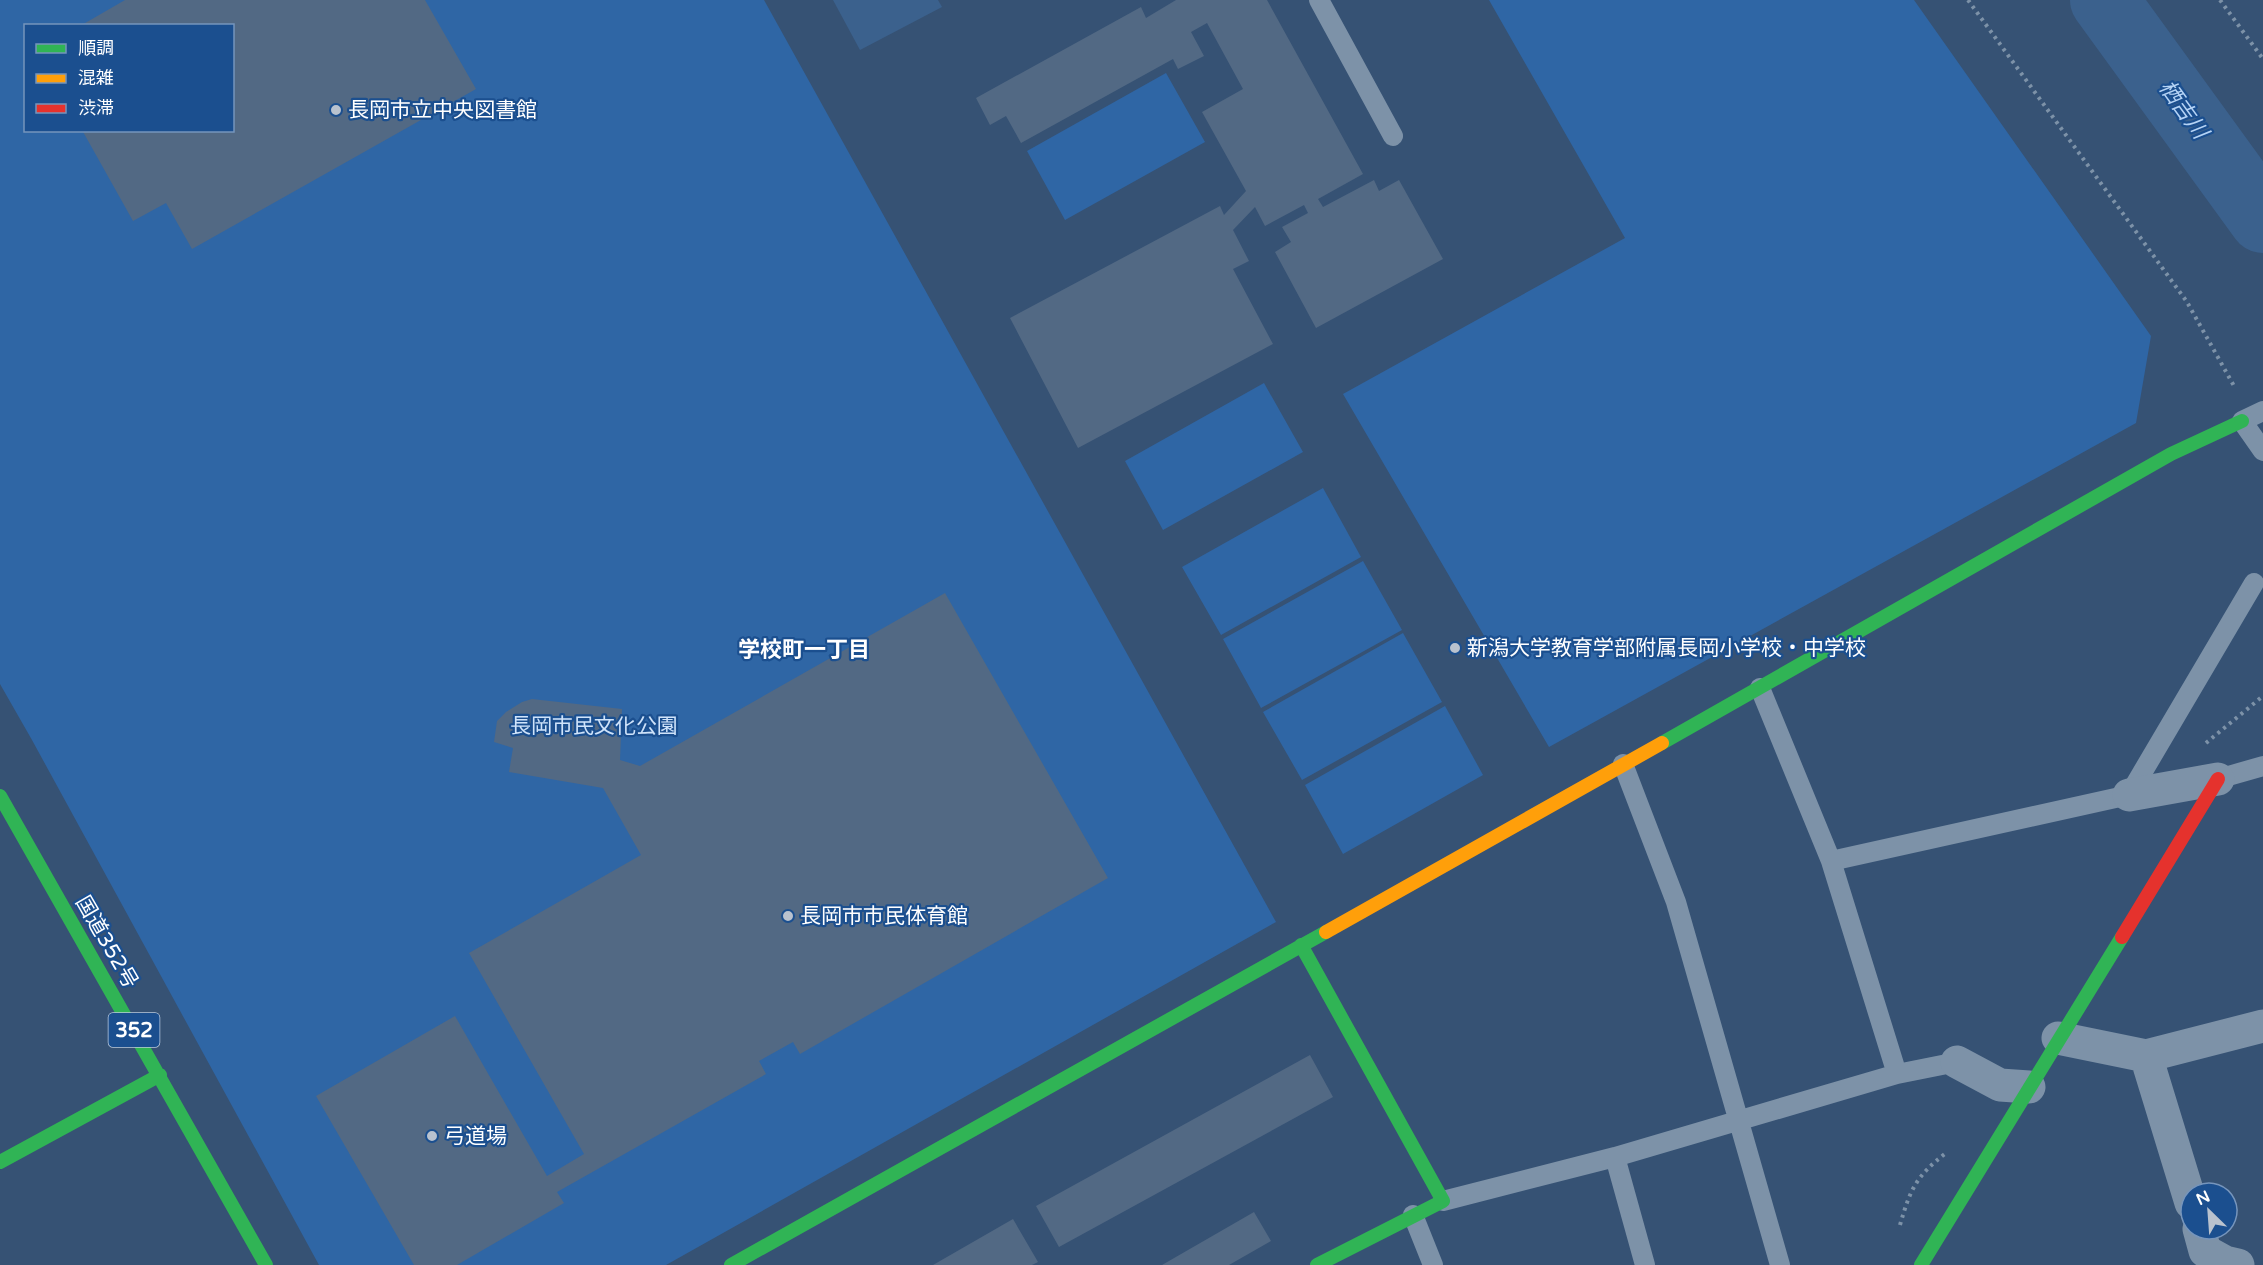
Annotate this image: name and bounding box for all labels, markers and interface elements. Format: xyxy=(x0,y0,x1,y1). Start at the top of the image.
legend xyxy=(24,24,234,132)
text: 順調 xyxy=(78,37,114,59)
text: 混雑 xyxy=(78,67,114,89)
water label: 栖吉川 xyxy=(2153,75,2214,146)
text: 渋滞 xyxy=(78,97,114,119)
place label: 長岡市立中央図書館 xyxy=(348,98,537,123)
marker: 長岡市立中央図書館 xyxy=(329,103,343,117)
place label: 新潟大学教育学部附属長岡小学校・中学校 xyxy=(1467,636,1866,661)
district label: 学校町一丁目 xyxy=(738,637,870,663)
marker: 新潟大学教育学部附属長岡小学校・中学校 xyxy=(1448,641,1462,655)
park label: 長岡市民文化公園 xyxy=(510,714,678,739)
street label: 国道352号 xyxy=(70,892,143,993)
place label: 長岡市市民体育館 xyxy=(800,904,968,929)
marker: 長岡市市民体育館 xyxy=(781,909,795,923)
road number: 352 xyxy=(108,1013,160,1047)
place label: 弓道場 xyxy=(444,1124,507,1149)
marker: 弓道場 xyxy=(425,1129,439,1143)
north arrow xyxy=(2179,1181,2239,1241)
text: N xyxy=(2193,1187,2213,1210)

